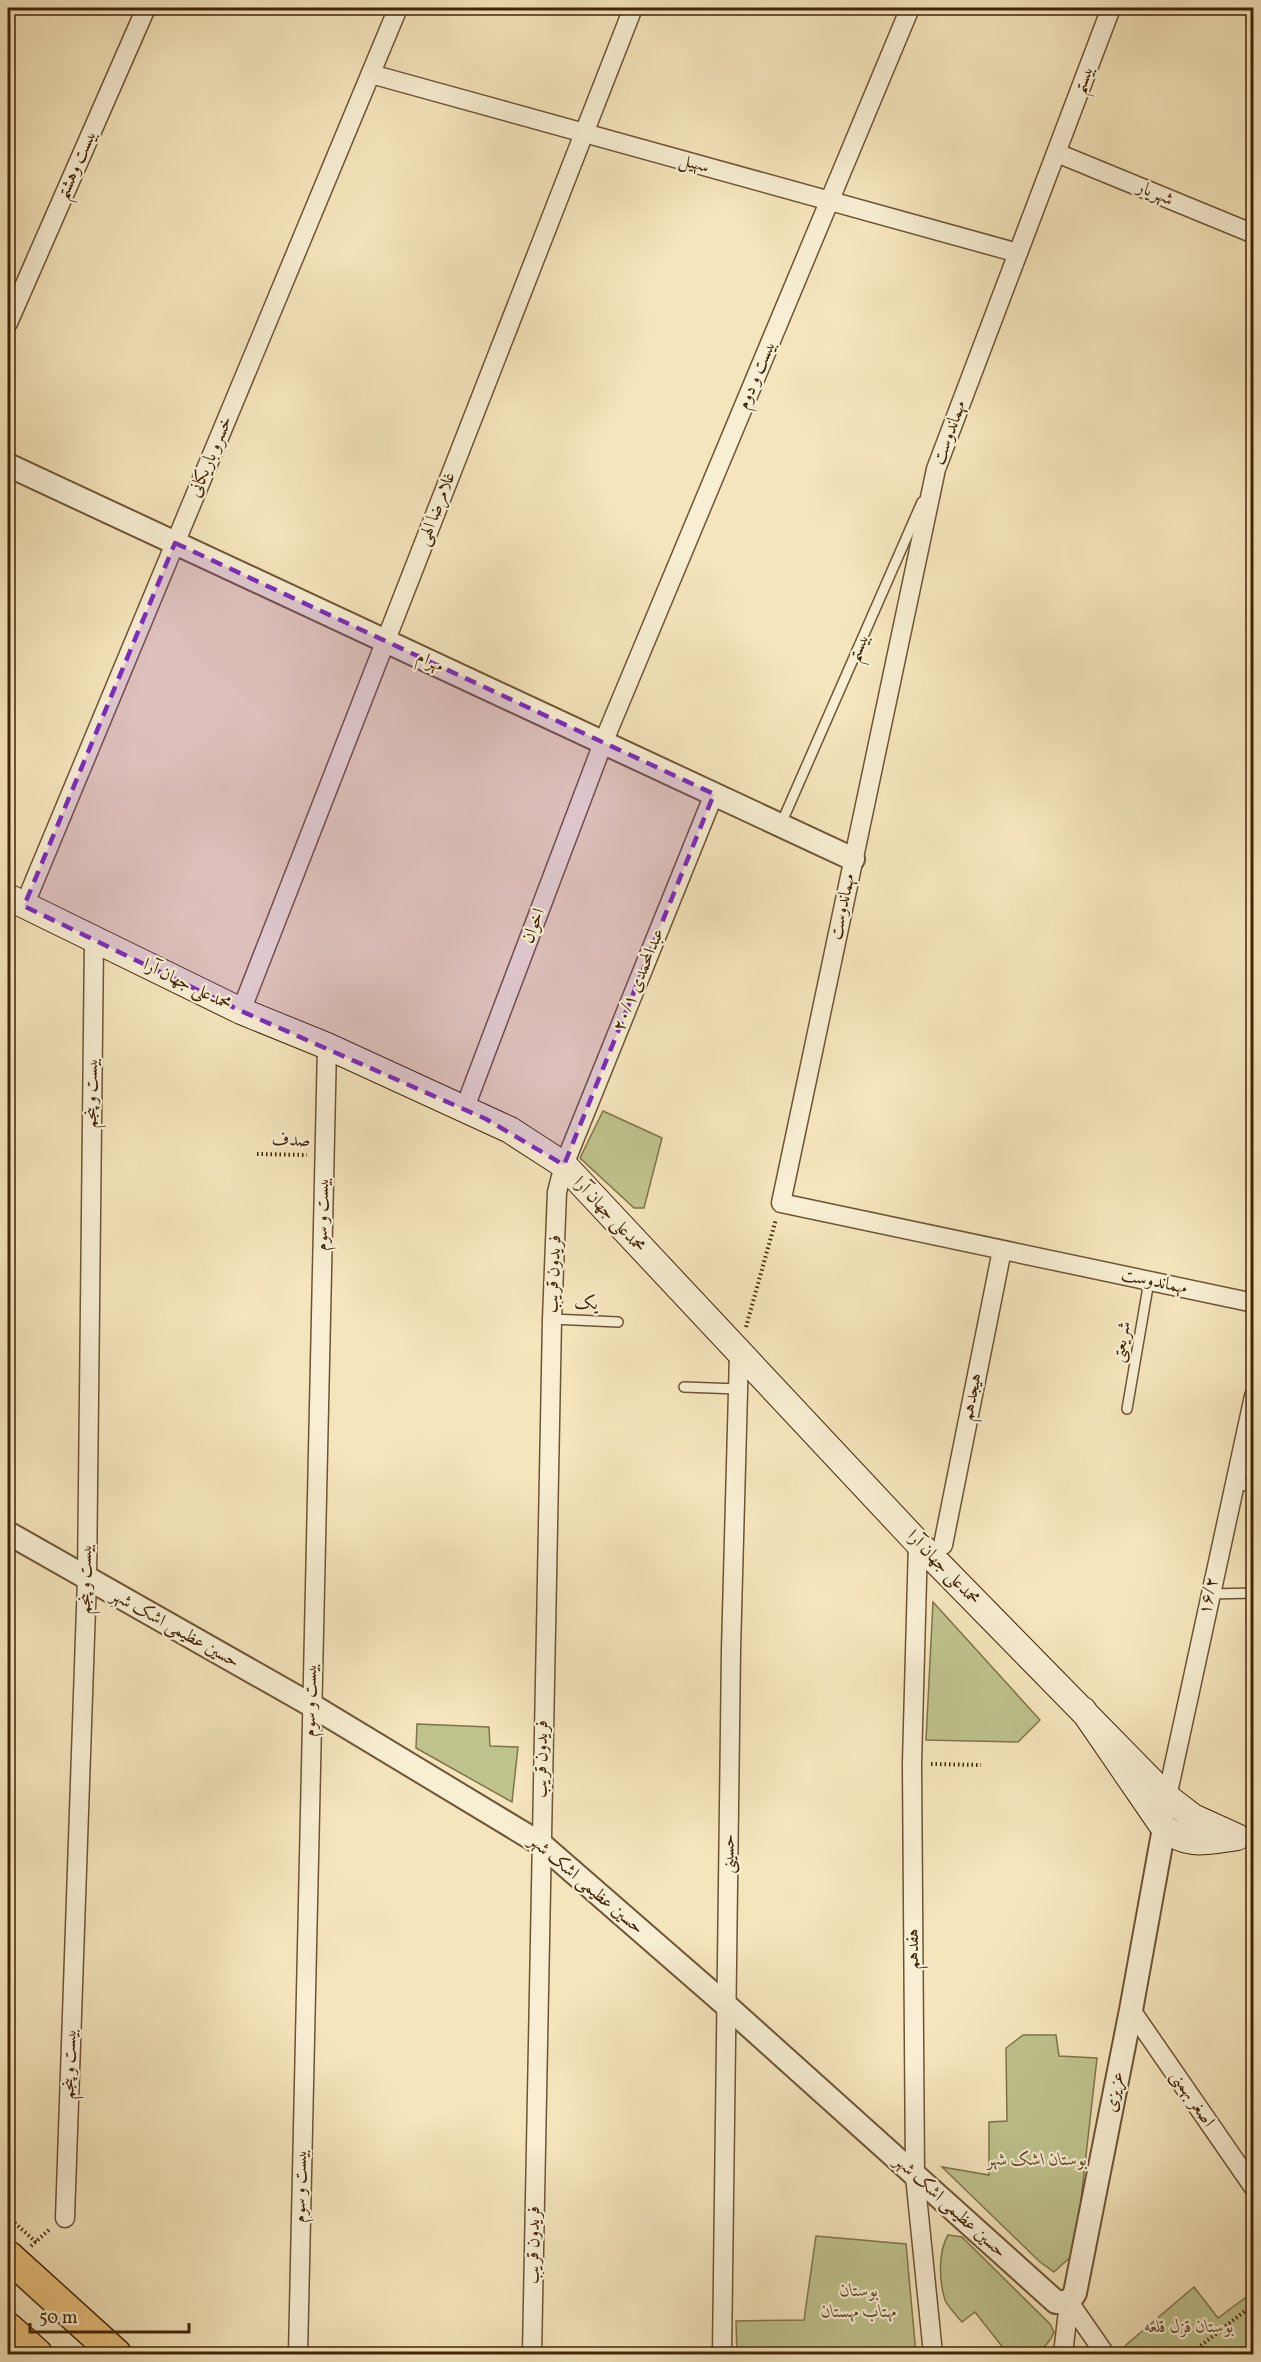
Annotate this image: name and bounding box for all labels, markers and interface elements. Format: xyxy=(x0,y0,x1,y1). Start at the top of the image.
street label: بیستم xyxy=(1067,62,1104,99)
street label: بیست وهشتم xyxy=(51,126,107,205)
street label: سهیل xyxy=(676,148,712,180)
street label: شهریار xyxy=(1131,174,1177,213)
street label: بیست و دوم xyxy=(731,337,785,414)
street label: مهماندوست xyxy=(927,397,973,469)
street label: خسرو باریکانی xyxy=(183,413,239,501)
street label: غلامرضا الهی xyxy=(411,468,463,550)
street label: بیستم xyxy=(842,630,880,668)
street label: مهرام xyxy=(411,645,448,681)
street label: مهماندوست xyxy=(824,871,862,942)
street label: اخوان xyxy=(516,905,552,947)
street label: عبدالمحمدی ۲۰/۱ xyxy=(607,925,671,1035)
street label: محمدعلی جهان آرا xyxy=(138,953,236,1017)
street label: بیست و پنجم xyxy=(79,1057,108,1129)
street label: صدف xyxy=(271,1128,311,1154)
street label: محمدعلی جهان آرا xyxy=(567,1171,651,1259)
street label: بیست و سوم xyxy=(310,1177,338,1251)
street label: فریدون قریب xyxy=(539,1234,569,1314)
street label: مهماندوست xyxy=(1119,1263,1190,1301)
street label: یک xyxy=(573,1291,600,1317)
street label: شریعتی xyxy=(1106,1319,1138,1365)
street label: هیجدهم xyxy=(955,1371,992,1424)
street label: محمدعلی جهان آرا xyxy=(901,1525,985,1611)
street label: بیست و پنجم xyxy=(73,1543,102,1615)
street label: ۱۶/۲ xyxy=(1193,1575,1225,1617)
street label: حسین عظیمی اشک شهر xyxy=(104,1582,244,1675)
street label: بیست و سوم xyxy=(298,1663,326,1737)
street label: فریدون قریب xyxy=(529,1720,555,1798)
street label: حسین عظیمی اشک شهر xyxy=(522,1828,649,1941)
street label: حسینی xyxy=(716,1834,742,1874)
street label: هفدهم xyxy=(901,1929,929,1969)
street label: بیست و پنجم xyxy=(56,2028,87,2100)
street label: اصغر بهمنی xyxy=(1164,2066,1220,2133)
street label: عزیزی xyxy=(1099,2069,1131,2115)
street label: حسین عظیمی اشک شهر xyxy=(887,2148,1012,2264)
park label: بوستان اشک شهر xyxy=(986,2148,1088,2173)
street label: بیست و سوم xyxy=(288,2149,316,2223)
street label: فریدون قریب xyxy=(521,2206,547,2284)
park label: بوستان مهتاب مهستان xyxy=(821,2279,897,2325)
scale bar xyxy=(30,2296,189,2334)
text: 50 m xyxy=(39,2306,78,2331)
park label: بوستان قزل قلعه xyxy=(1144,2315,1234,2340)

